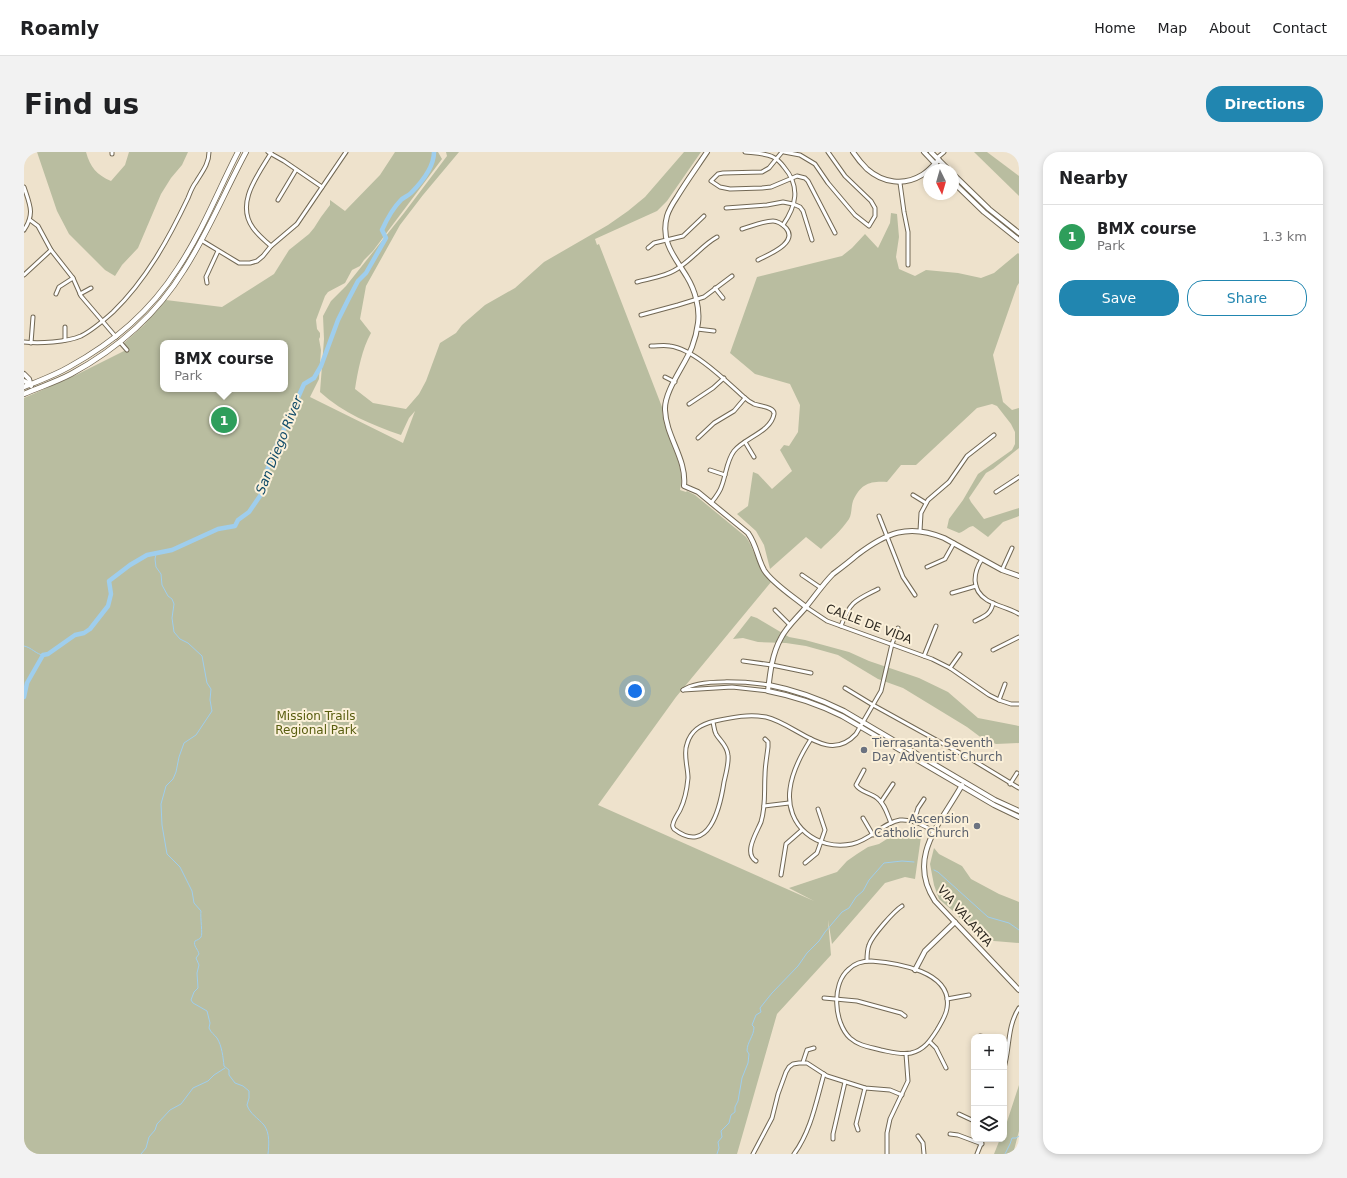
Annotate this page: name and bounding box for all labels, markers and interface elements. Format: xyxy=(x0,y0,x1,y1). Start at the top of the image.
text: Roamly xyxy=(20,17,99,39)
text: Home xyxy=(1094,20,1136,36)
text: Map xyxy=(1158,20,1187,36)
text: About xyxy=(1209,20,1251,36)
text: Contact xyxy=(1273,20,1327,36)
button: Directions xyxy=(1206,86,1323,122)
text: Find us xyxy=(24,88,139,121)
north arrow xyxy=(923,164,959,200)
text: Nearby xyxy=(1059,168,1128,188)
text: BMX course xyxy=(1097,220,1197,238)
text: 1 xyxy=(1067,229,1077,244)
text: 1.3 km xyxy=(1262,229,1307,244)
text: Park xyxy=(1097,238,1125,253)
button: Save xyxy=(1059,280,1179,316)
button: Share xyxy=(1187,280,1307,316)
popup xyxy=(160,340,288,392)
text: BMX course xyxy=(174,350,274,368)
text: Park xyxy=(174,368,202,383)
water label: San Diego River xyxy=(253,392,306,496)
pin: 1 xyxy=(211,405,237,435)
street label: CALLE DE VIDA xyxy=(824,601,915,647)
your location xyxy=(625,681,645,701)
park label: Mission Trails Regional Park xyxy=(275,709,357,737)
place label: Tierrasanta Seventh Day Adventist Church xyxy=(871,736,1003,764)
marker: Tierrasanta Seventh Day Adventist Church xyxy=(859,745,869,755)
place label: Ascension Catholic Church xyxy=(874,812,969,840)
marker: Ascension Catholic Church xyxy=(972,821,982,831)
street label: VIA VALARTA xyxy=(935,882,996,950)
map controls xyxy=(971,1034,1007,1142)
button: + xyxy=(971,1034,1007,1070)
button: − xyxy=(971,1070,1007,1106)
button: layers xyxy=(971,1106,1007,1142)

